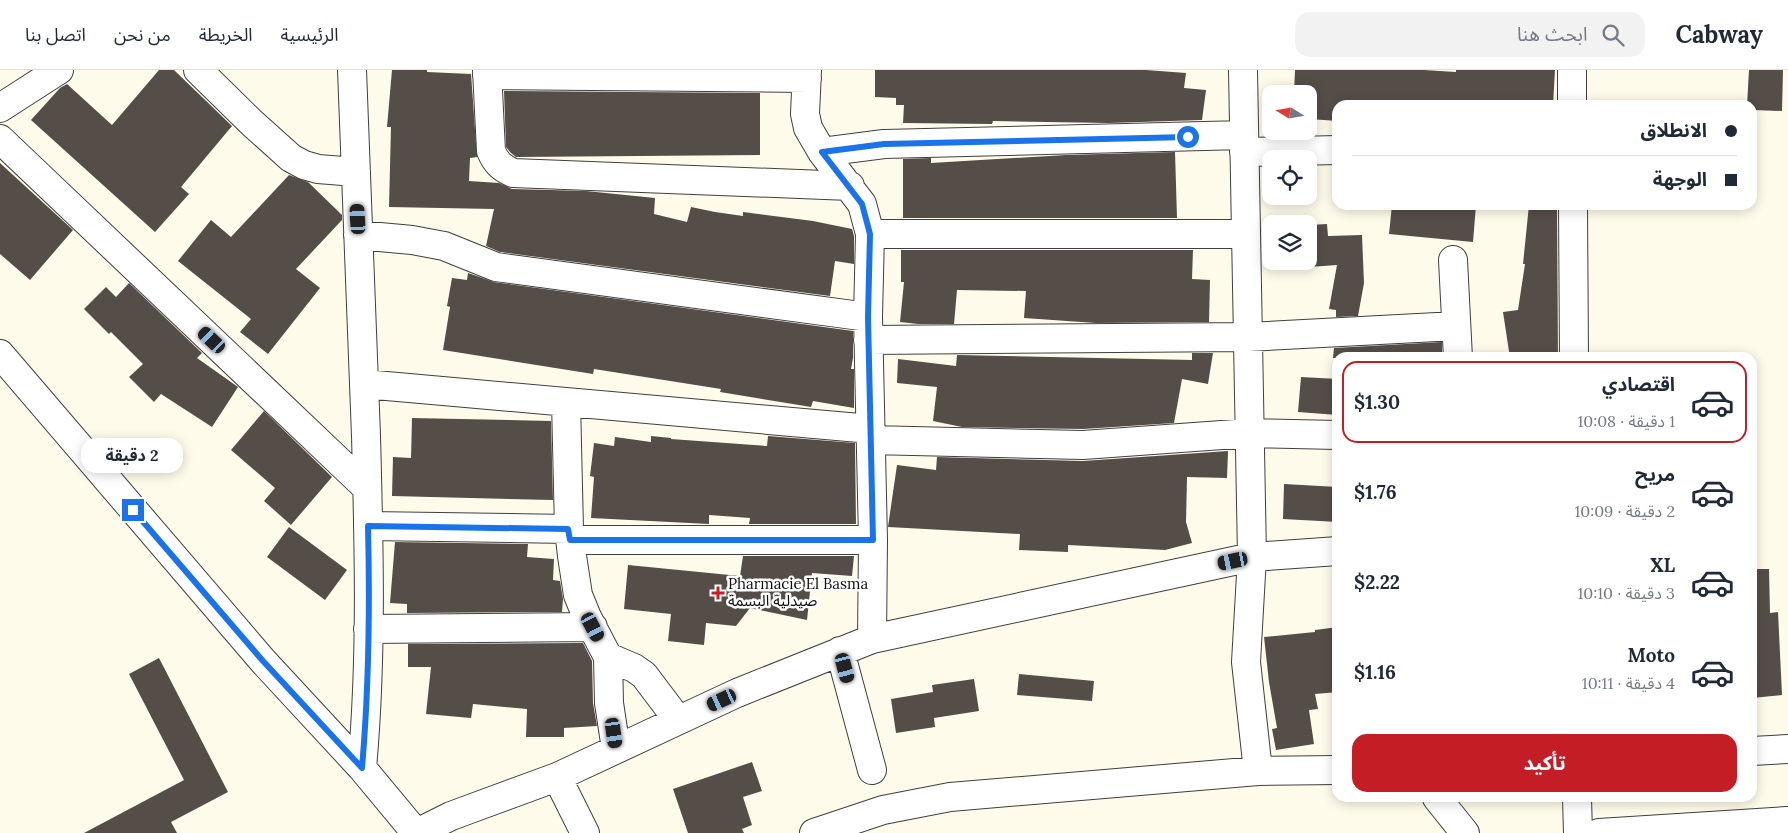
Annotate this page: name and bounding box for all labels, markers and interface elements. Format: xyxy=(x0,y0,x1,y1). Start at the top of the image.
search box xyxy=(1295,12,1645,57)
text: Cabway xyxy=(1675,19,1763,50)
icon: search xyxy=(1599,21,1627,49)
text: ابحث هنا xyxy=(1517,22,1587,46)
text: اتصل بنا xyxy=(25,23,86,46)
text: من نحن xyxy=(114,23,171,46)
text: الخريطة xyxy=(199,23,253,46)
text: الرئيسية xyxy=(281,23,338,46)
north arrow xyxy=(1262,85,1318,140)
map controls xyxy=(1262,85,1317,270)
text: الانطلاق xyxy=(1641,118,1707,142)
route start xyxy=(1177,126,1199,148)
button: locate xyxy=(1262,150,1317,205)
text: الوجهة xyxy=(1653,167,1707,191)
car xyxy=(349,204,366,234)
button: layers xyxy=(1262,215,1317,270)
car xyxy=(195,324,228,356)
text: اقتصادي xyxy=(1602,372,1675,396)
icon: car xyxy=(1690,380,1735,425)
text: $1.30 xyxy=(1354,390,1400,414)
text: 1 دقيقة · 10:08 xyxy=(1577,411,1675,431)
callout: 2 دقيقة xyxy=(82,438,184,472)
text: 2 دقيقة xyxy=(106,445,159,465)
text: مريح xyxy=(1635,462,1675,486)
icon: car xyxy=(1690,470,1735,515)
text: $1.76 xyxy=(1354,480,1397,504)
route end xyxy=(122,499,144,521)
text: 2 دقيقة · 10:09 xyxy=(1574,501,1675,521)
car xyxy=(1216,551,1249,571)
text: XL xyxy=(1650,553,1675,577)
icon: car xyxy=(1690,560,1735,605)
text: $2.22 xyxy=(1354,570,1400,594)
place label: Pharmacie El Basma صيدلية البسمة xyxy=(728,574,868,610)
text: 3 دقيقة · 10:10 xyxy=(1577,583,1675,603)
marker: Pharmacie El Basma صيدلية البسمة xyxy=(712,587,724,599)
car xyxy=(579,610,606,644)
text: Moto xyxy=(1628,643,1675,667)
icon: car xyxy=(1690,650,1735,695)
car xyxy=(833,652,856,684)
text: $1.16 xyxy=(1354,660,1396,684)
text: 4 دقيقة · 10:11 xyxy=(1582,673,1675,693)
car xyxy=(705,687,738,713)
car xyxy=(604,717,623,749)
button: تأكيد xyxy=(1352,734,1737,792)

